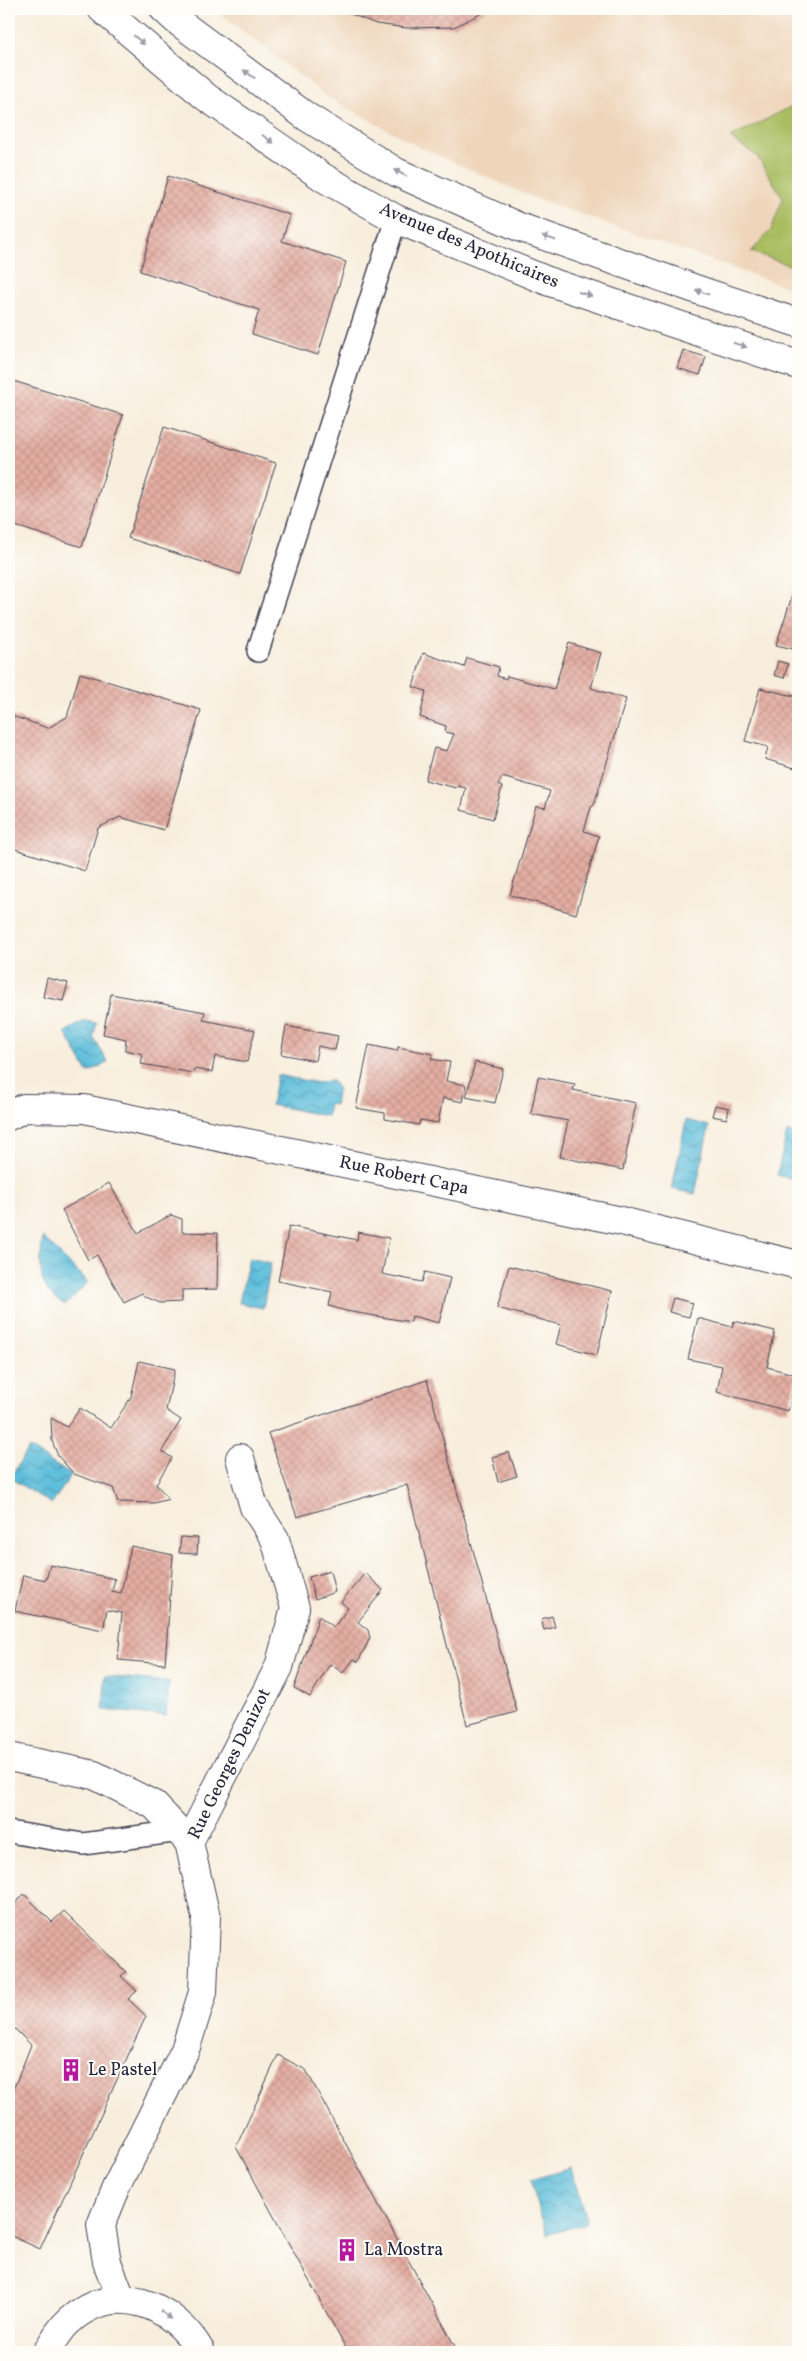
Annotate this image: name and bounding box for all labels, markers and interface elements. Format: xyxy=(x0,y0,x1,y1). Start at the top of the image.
one-way arrow xyxy=(132,35,145,46)
one-way arrow xyxy=(243,69,256,80)
one-way arrow xyxy=(261,134,275,144)
one-way arrow xyxy=(392,169,407,177)
street label: Avenue des Apothicaires xyxy=(375,197,563,295)
one-way arrow xyxy=(541,234,556,241)
one-way arrow xyxy=(694,287,709,295)
one-way arrow xyxy=(578,291,593,298)
one-way arrow xyxy=(732,342,747,349)
street label: Rue Robert Capa xyxy=(337,1150,471,1202)
street label: Rue Georges Denizot xyxy=(183,1684,277,1844)
building icon: Le Pastel xyxy=(58,2057,84,2083)
place label: Le Pastel xyxy=(88,2058,157,2083)
building icon: La Mostra xyxy=(334,2237,360,2263)
place label: La Mostra xyxy=(364,2238,443,2263)
one-way arrow xyxy=(159,2310,173,2320)

